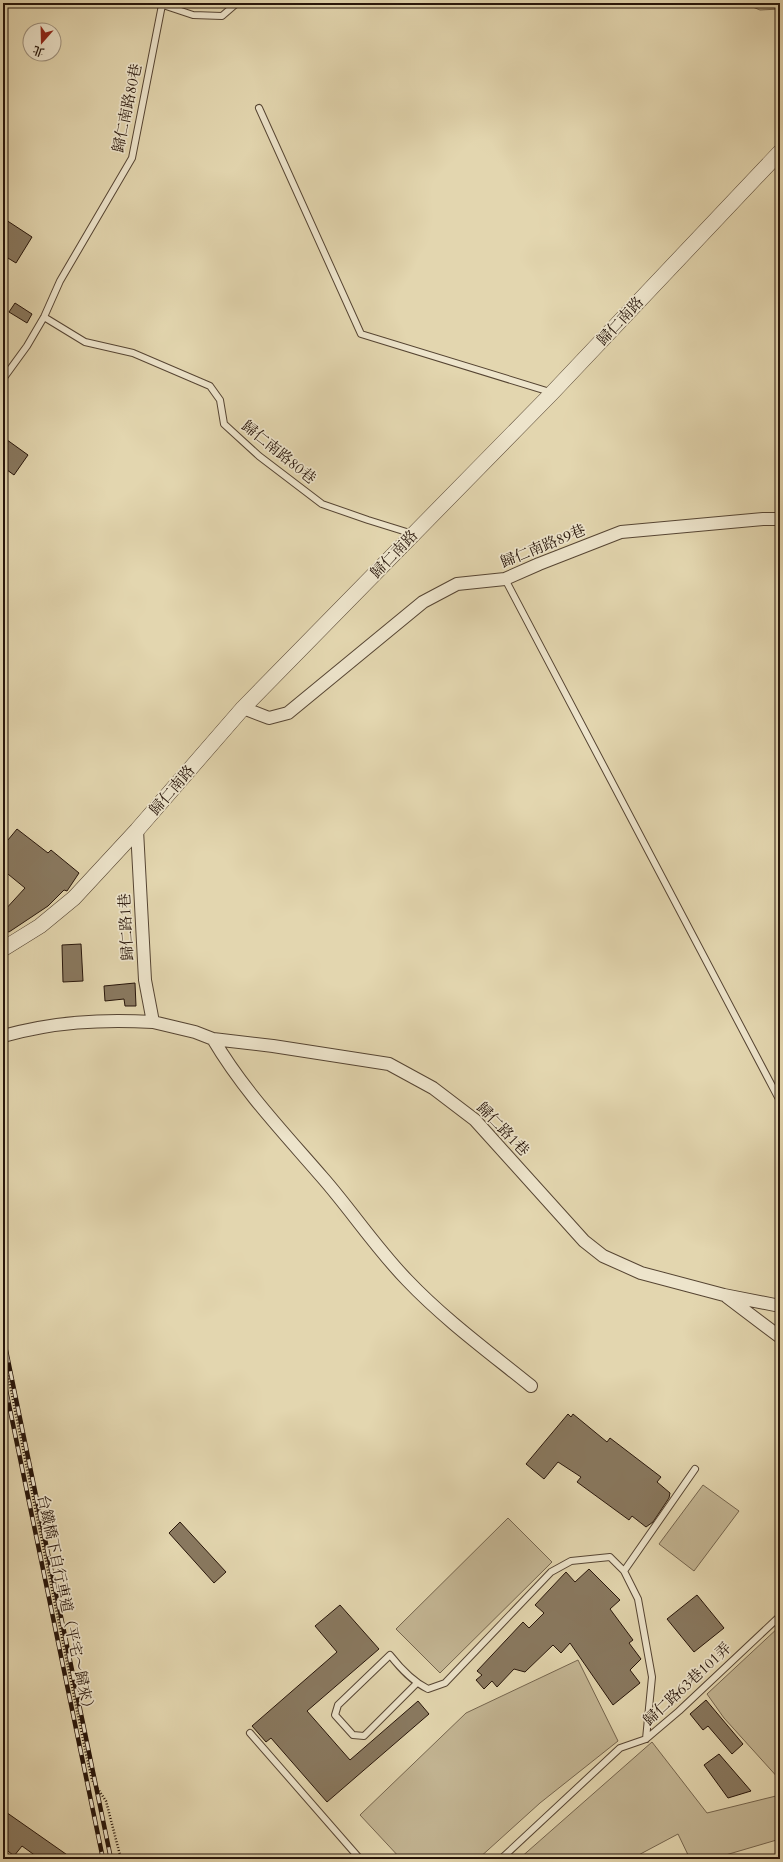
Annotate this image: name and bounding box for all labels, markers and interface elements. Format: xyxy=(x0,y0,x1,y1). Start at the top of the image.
north arrow xyxy=(22,22,62,62)
text: 北 xyxy=(31,42,46,60)
street label: 歸仁南路80巷 xyxy=(108,62,146,154)
street label: 歸仁南路 xyxy=(592,292,648,350)
street label: 歸仁南路80巷 xyxy=(238,416,320,488)
street label: 歸仁南路89巷 xyxy=(497,520,589,572)
street label: 歸仁南路 xyxy=(366,525,422,583)
street label: 歸仁南路 xyxy=(145,761,199,819)
street label: 歸仁路1巷 xyxy=(114,893,138,961)
street label: 歸仁路1巷 xyxy=(472,1098,534,1160)
street label: 台鐵橋下自行車道（平宅～歸來） xyxy=(33,1493,99,1717)
street label: 歸仁路63巷101弄 xyxy=(639,1638,735,1730)

